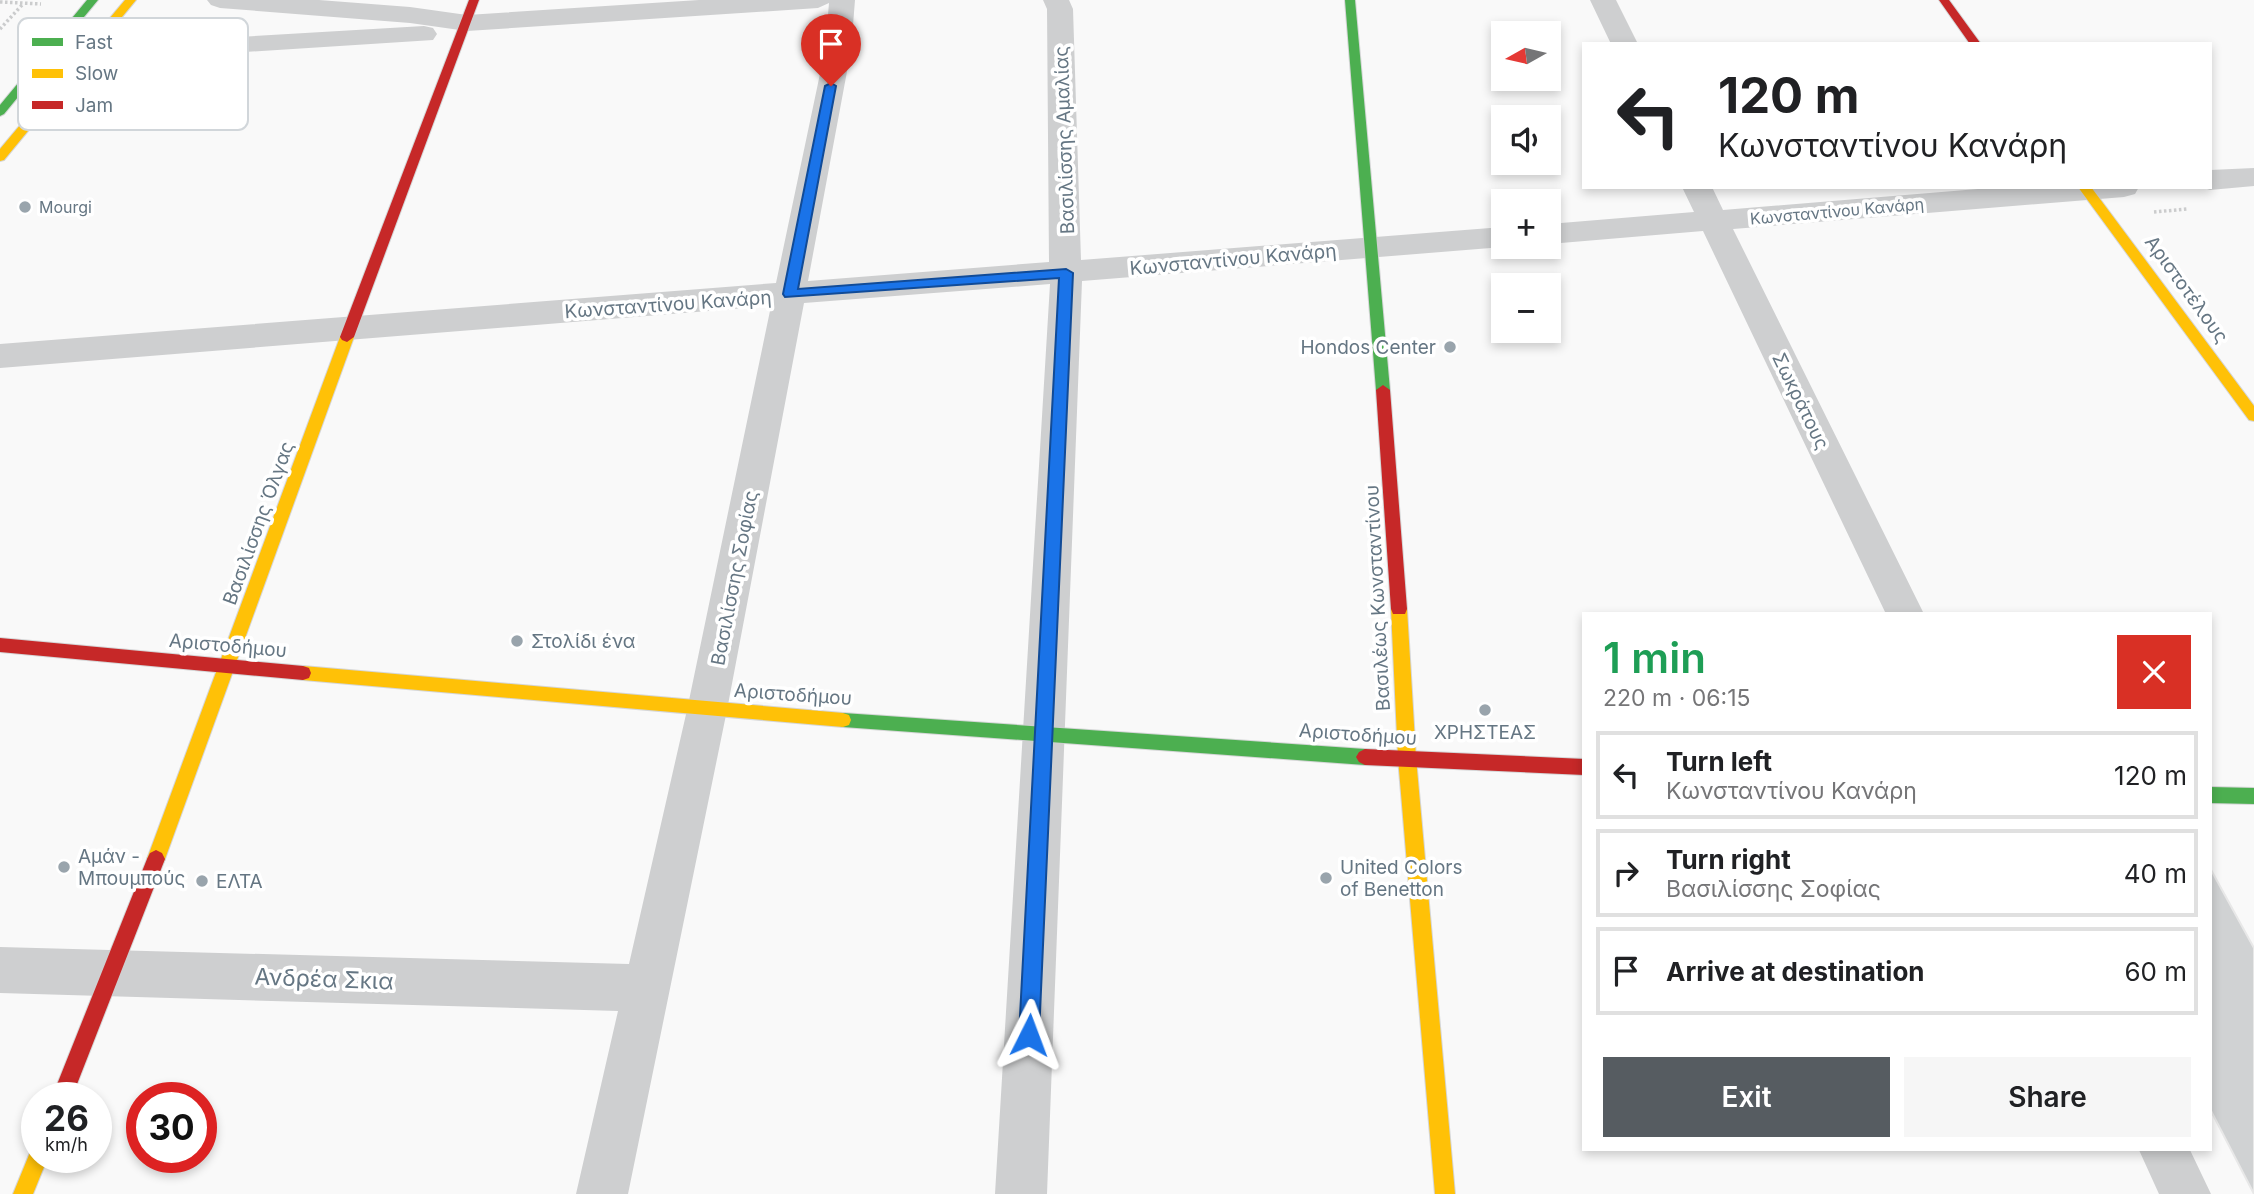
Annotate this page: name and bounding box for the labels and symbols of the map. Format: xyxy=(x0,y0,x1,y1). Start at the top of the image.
pin xyxy=(801,14,861,86)
legend xyxy=(18,18,248,130)
north arrow xyxy=(1491,21,1561,91)
text: Fast xyxy=(75,31,113,54)
street label: Βασιλίσσης Αμαλίας xyxy=(1050,45,1079,235)
text: Slow xyxy=(75,62,118,85)
text: Jam xyxy=(75,94,113,117)
street label: Κωνσταντίνου Κανάρη xyxy=(1749,193,1925,229)
place label: Mourgi xyxy=(39,197,92,217)
marker: Mourgi xyxy=(17,199,33,215)
street label: Αριστοτέλους xyxy=(2140,231,2233,347)
street label: Κωνσταντίνου Κανάρη xyxy=(1129,239,1337,280)
street label: Κωνσταντίνου Κανάρη xyxy=(564,286,772,323)
place label: Hondos Center xyxy=(1300,336,1436,359)
marker: Hondos Center xyxy=(1442,339,1458,355)
street label: Σωκράτους xyxy=(1767,349,1834,453)
street label: Βασιλίσσης Όλγας xyxy=(218,438,299,608)
street label: Βασιλέως Κωνσταντίνου xyxy=(1360,484,1395,712)
street label: Βασιλίσσης Σοφίας xyxy=(706,489,763,667)
street label: Αριστοδήμου xyxy=(168,629,288,662)
place label: Στολίδι ένα xyxy=(531,630,635,653)
marker: Στολίδι ένα xyxy=(509,633,525,649)
street label: Αριστοδήμου xyxy=(733,679,853,710)
marker: ΧΡΗΣΤΕΑΣ xyxy=(1477,702,1493,718)
street label: Αριστοδήμου xyxy=(1298,719,1418,750)
place label: ΧΡΗΣΤΕΑΣ xyxy=(1434,721,1536,744)
place label: Αμάν - Μπουμπούς xyxy=(78,845,185,890)
place label: United Colors of Benetton xyxy=(1340,856,1463,901)
marker: Αμάν - Μπουμπούς xyxy=(56,859,72,875)
place label: ΕΛΤΑ xyxy=(216,870,263,893)
marker: United Colors of Benetton xyxy=(1318,870,1334,886)
marker: ΕΛΤΑ xyxy=(194,873,210,889)
street label: Ανδρέα Σκια xyxy=(254,963,394,995)
position arrow xyxy=(992,998,1066,1072)
speed limit sign: 30 xyxy=(126,1082,217,1173)

